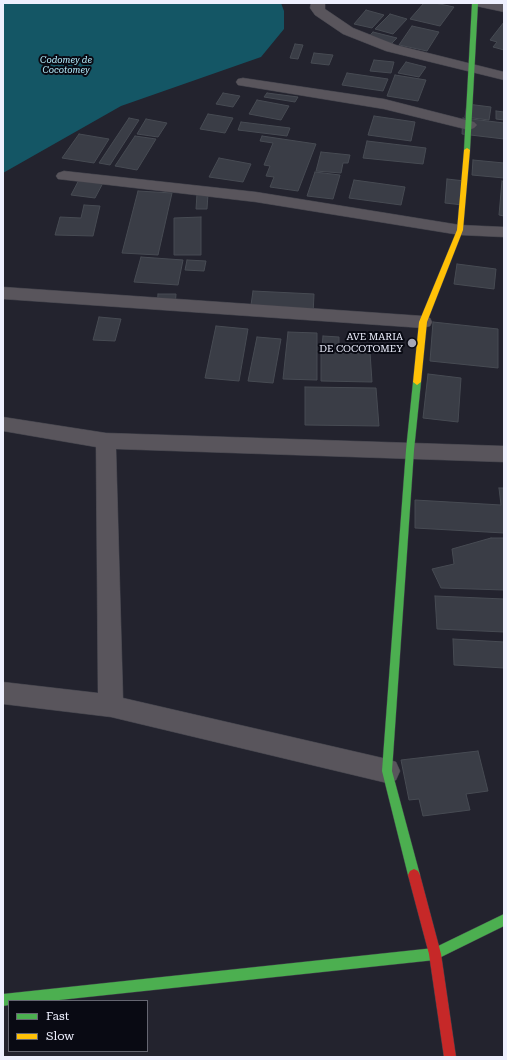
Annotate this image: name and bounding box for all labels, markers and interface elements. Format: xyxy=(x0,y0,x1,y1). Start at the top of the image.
water label: Codomey de Cocotomey xyxy=(40,55,92,76)
place label: AVE MARIA DE COCOTOMEY xyxy=(319,331,403,354)
marker: AVE MARIA DE COCOTOMEY xyxy=(406,337,418,349)
legend xyxy=(8,1000,148,1052)
text: Fast xyxy=(46,1009,69,1023)
text: Slow xyxy=(46,1029,74,1043)

